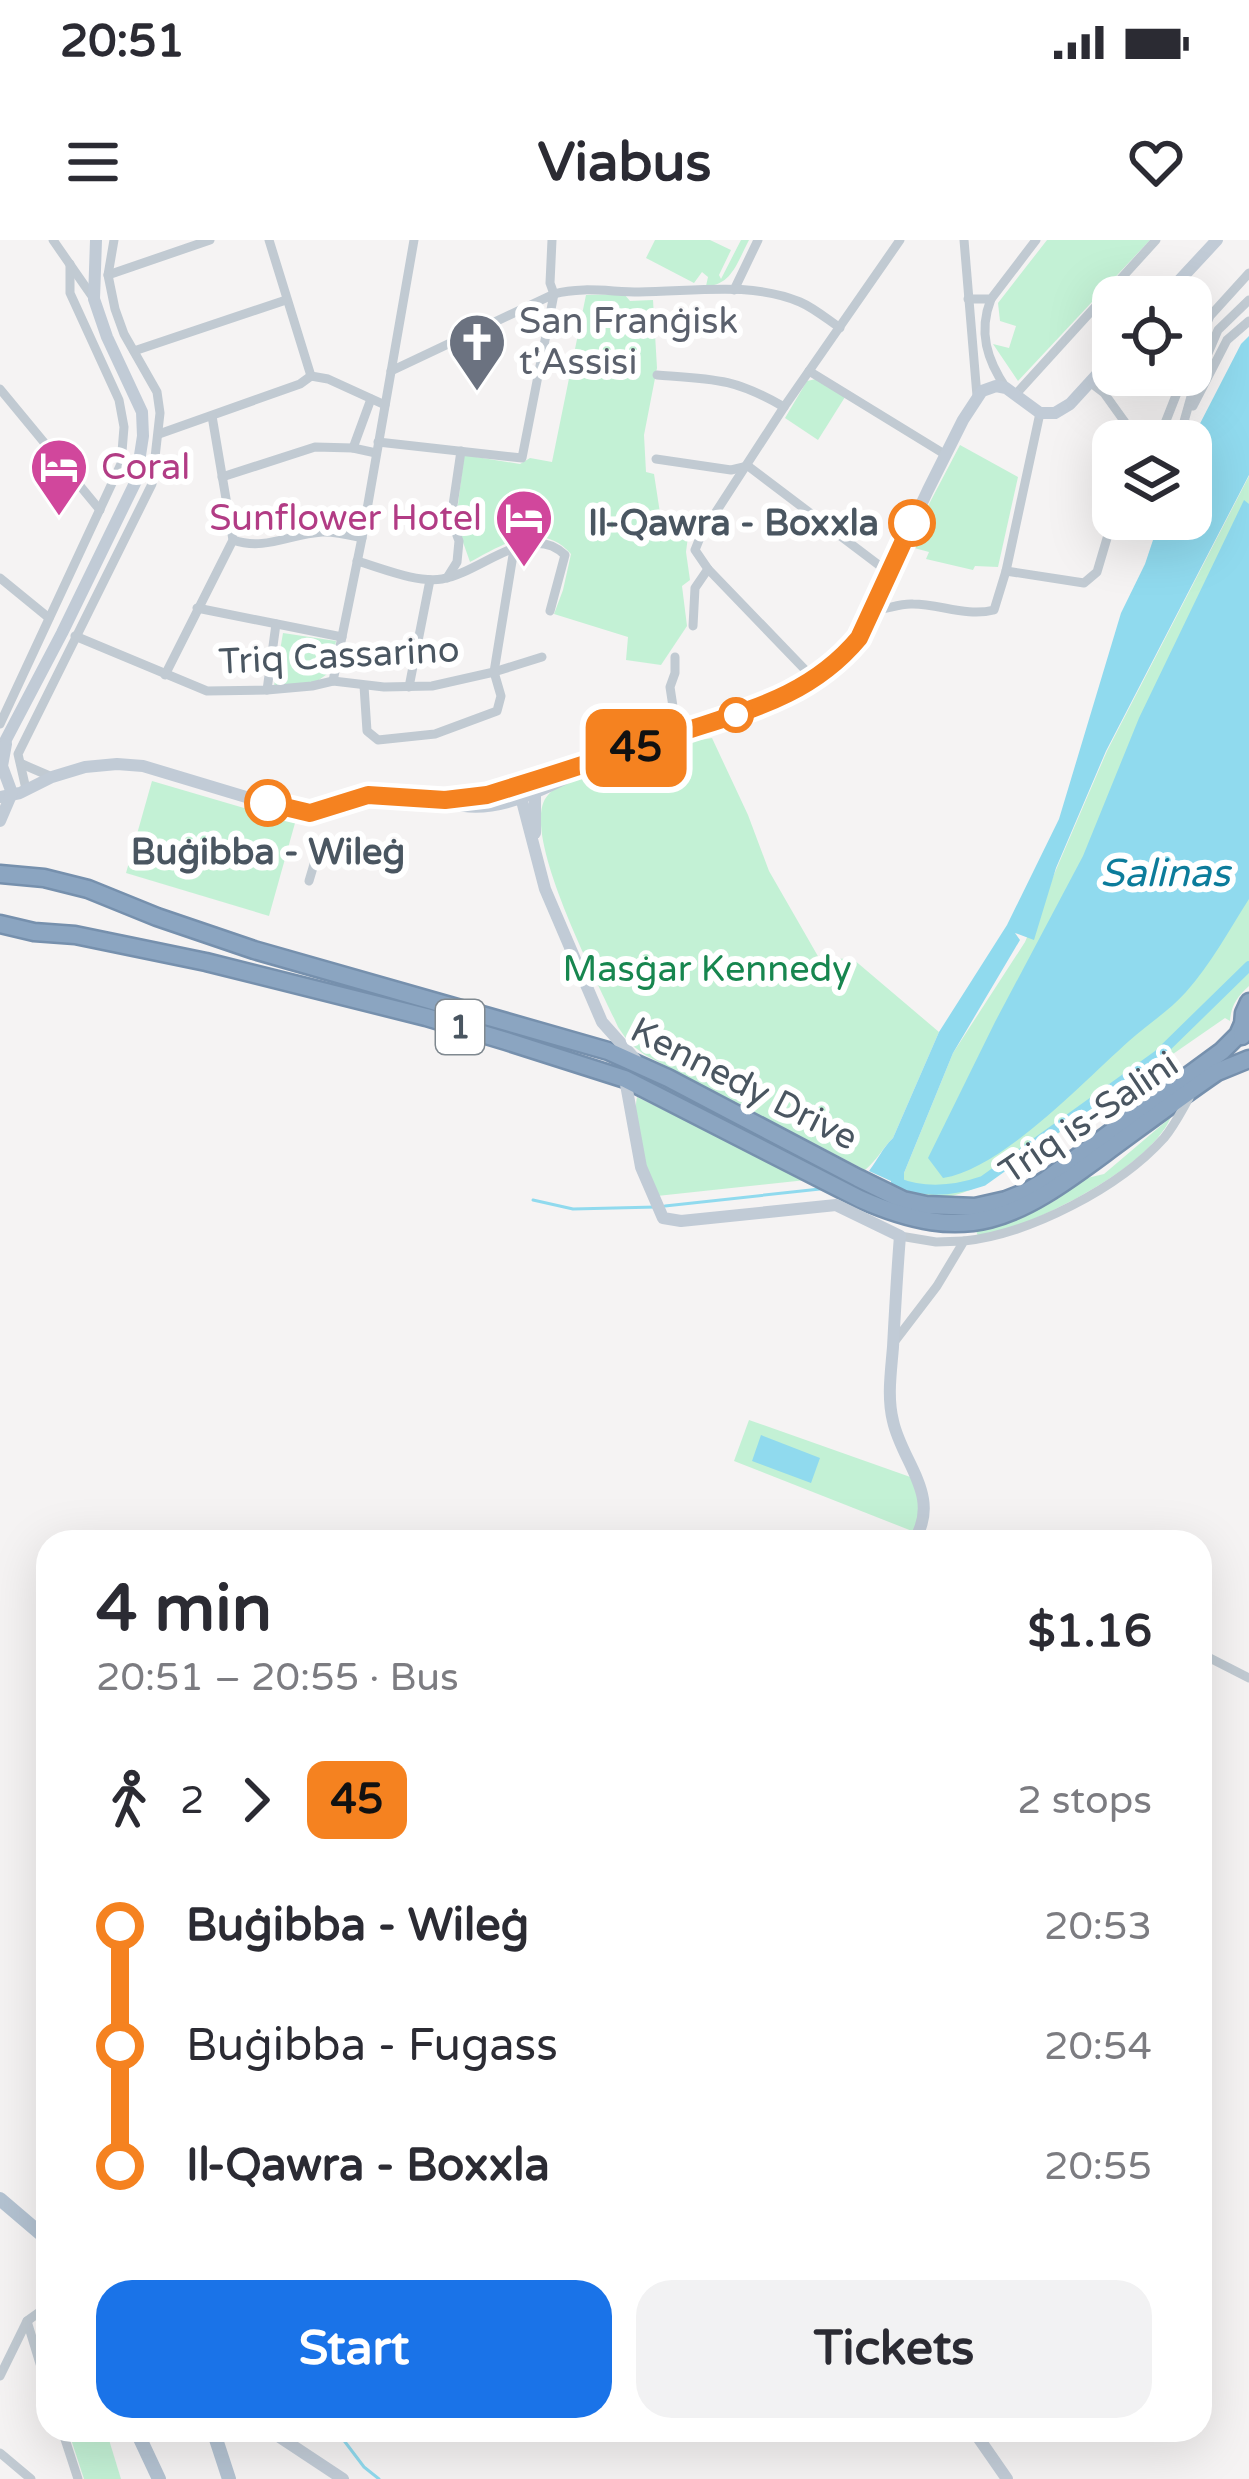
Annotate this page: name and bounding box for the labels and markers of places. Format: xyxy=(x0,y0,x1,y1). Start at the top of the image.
place label: San Franġisk t'Assisi xyxy=(519,300,738,384)
church icon: San Franġisk t'Assisi xyxy=(446,311,508,393)
hotel icon: Coral xyxy=(28,436,90,518)
place label: Coral xyxy=(101,446,190,489)
hotel icon: Sunflower Hotel xyxy=(493,487,555,569)
place label: Sunflower Hotel xyxy=(209,497,482,540)
marker: Il-Qawra - Boxxla xyxy=(890,501,934,545)
place label: Il-Qawra - Boxxla xyxy=(588,502,879,545)
unlabelled marker xyxy=(720,699,752,731)
marker: Buġibba - Wileġ xyxy=(246,781,290,825)
place label: Buġibba - Wileġ xyxy=(131,831,405,874)

